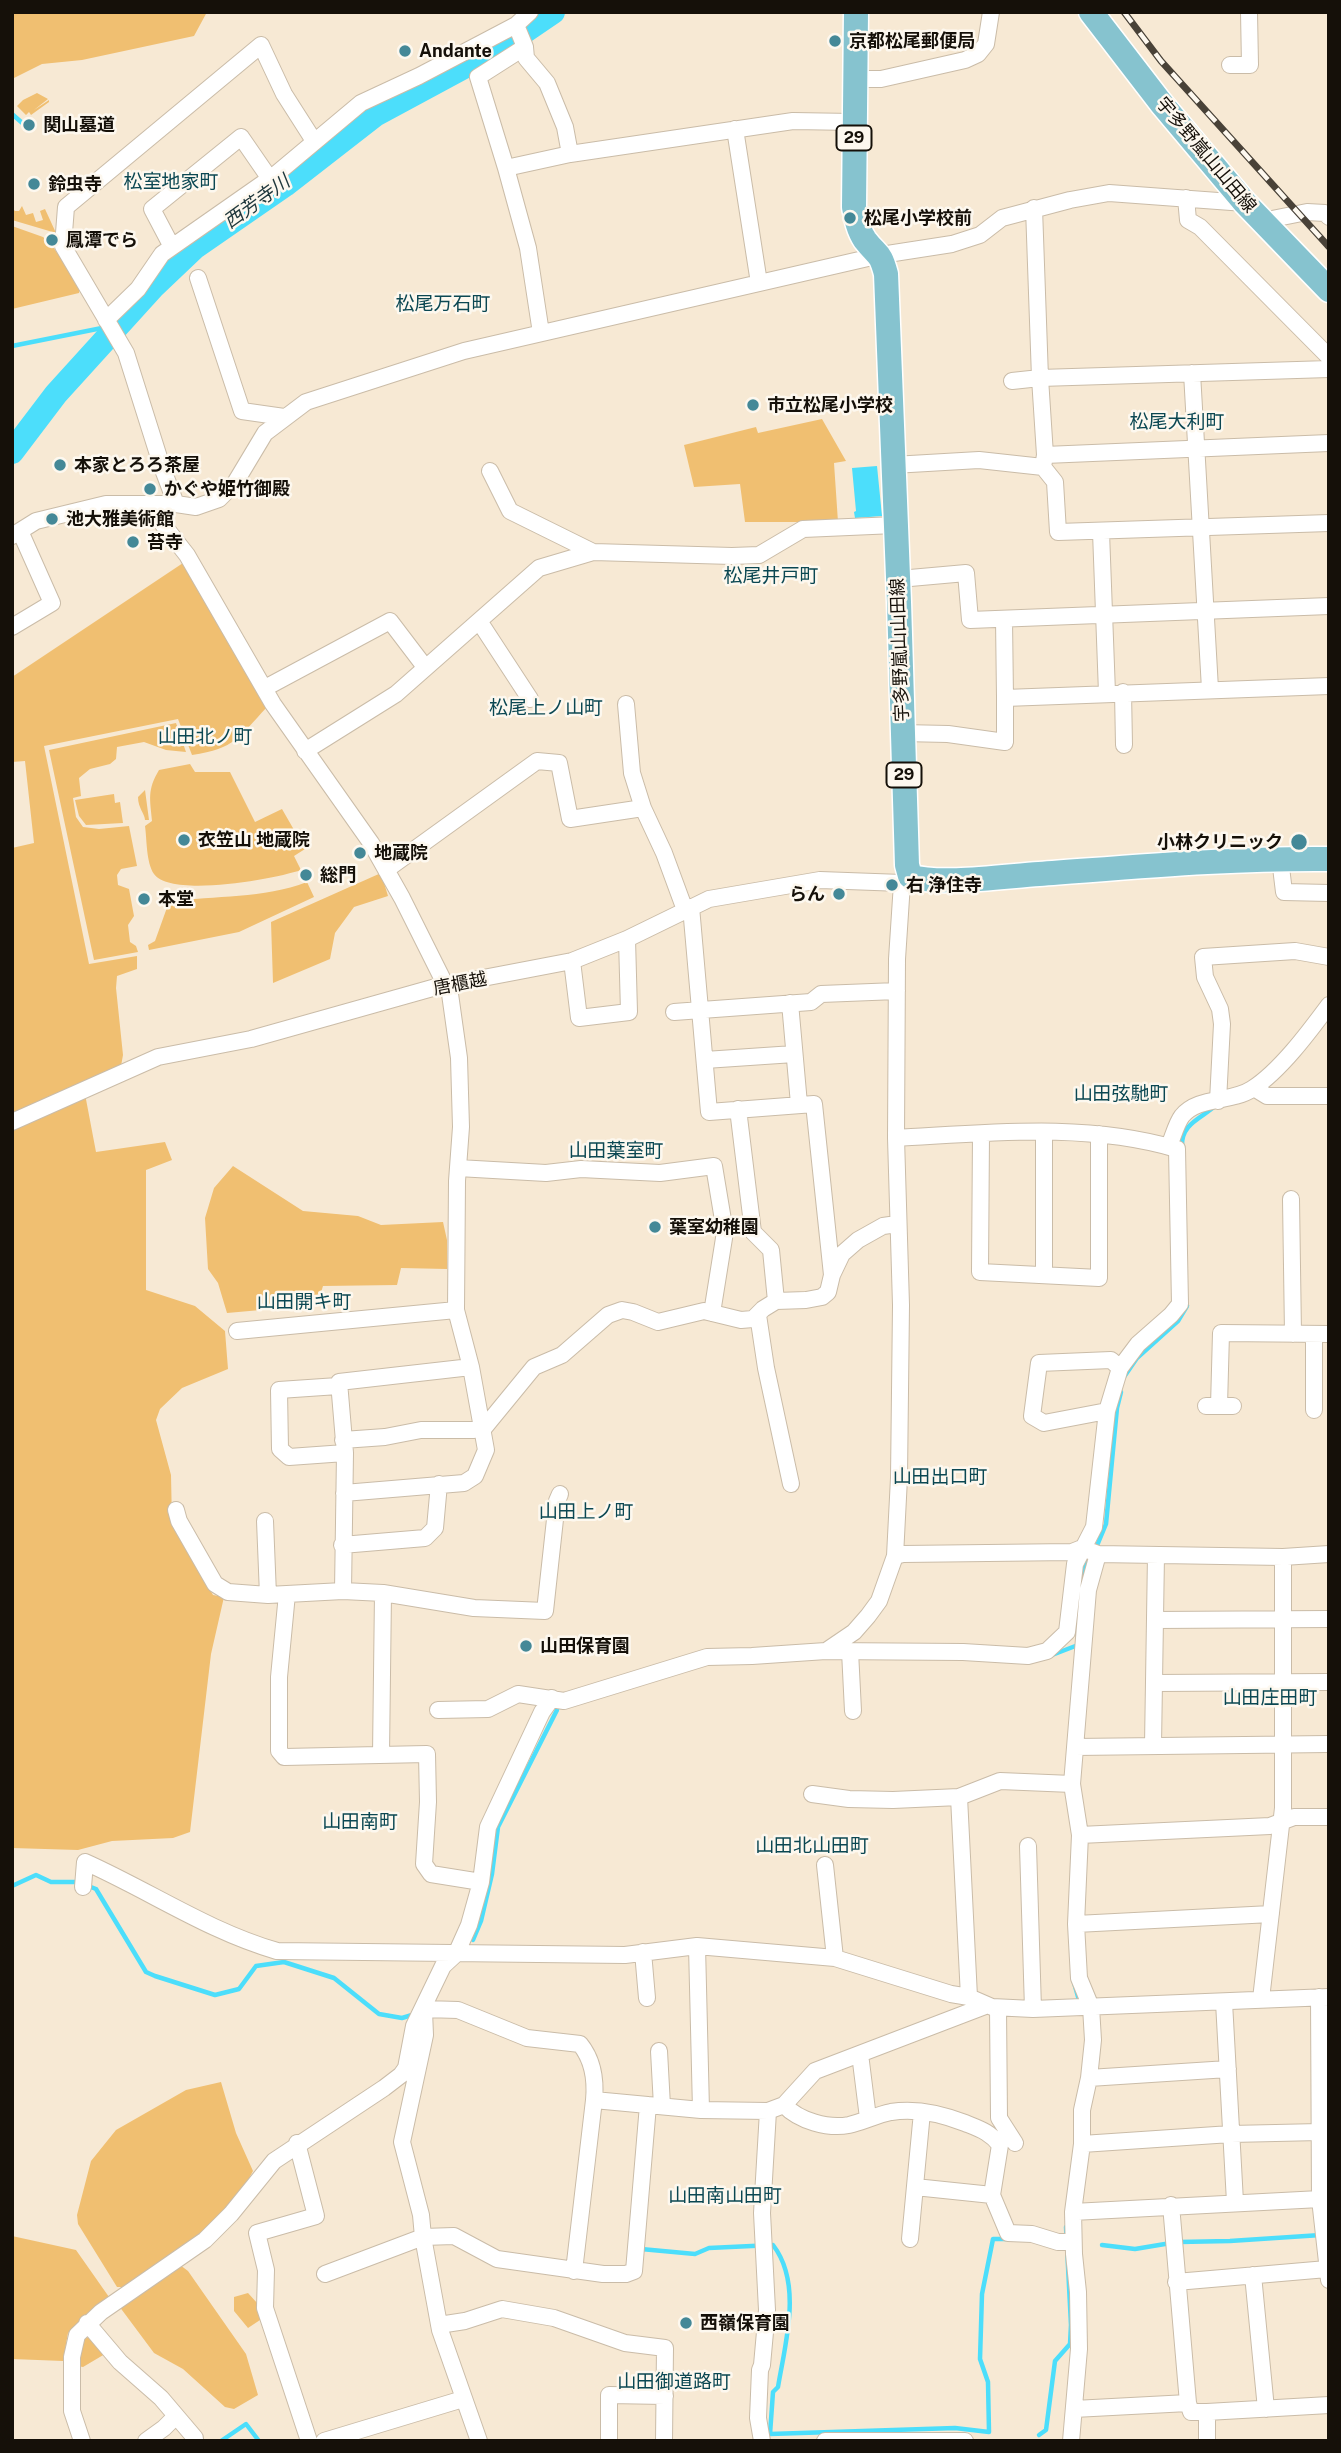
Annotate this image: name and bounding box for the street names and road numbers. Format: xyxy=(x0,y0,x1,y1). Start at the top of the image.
street label: 宇多野嵐山山田線 xyxy=(1151,93,1261,217)
road number: 29 xyxy=(836,126,872,150)
street label: 宇多野嵐山山田線 xyxy=(887,578,913,722)
road number: 29 xyxy=(886,762,922,788)
street label: 唐櫃越 xyxy=(431,968,489,1000)

